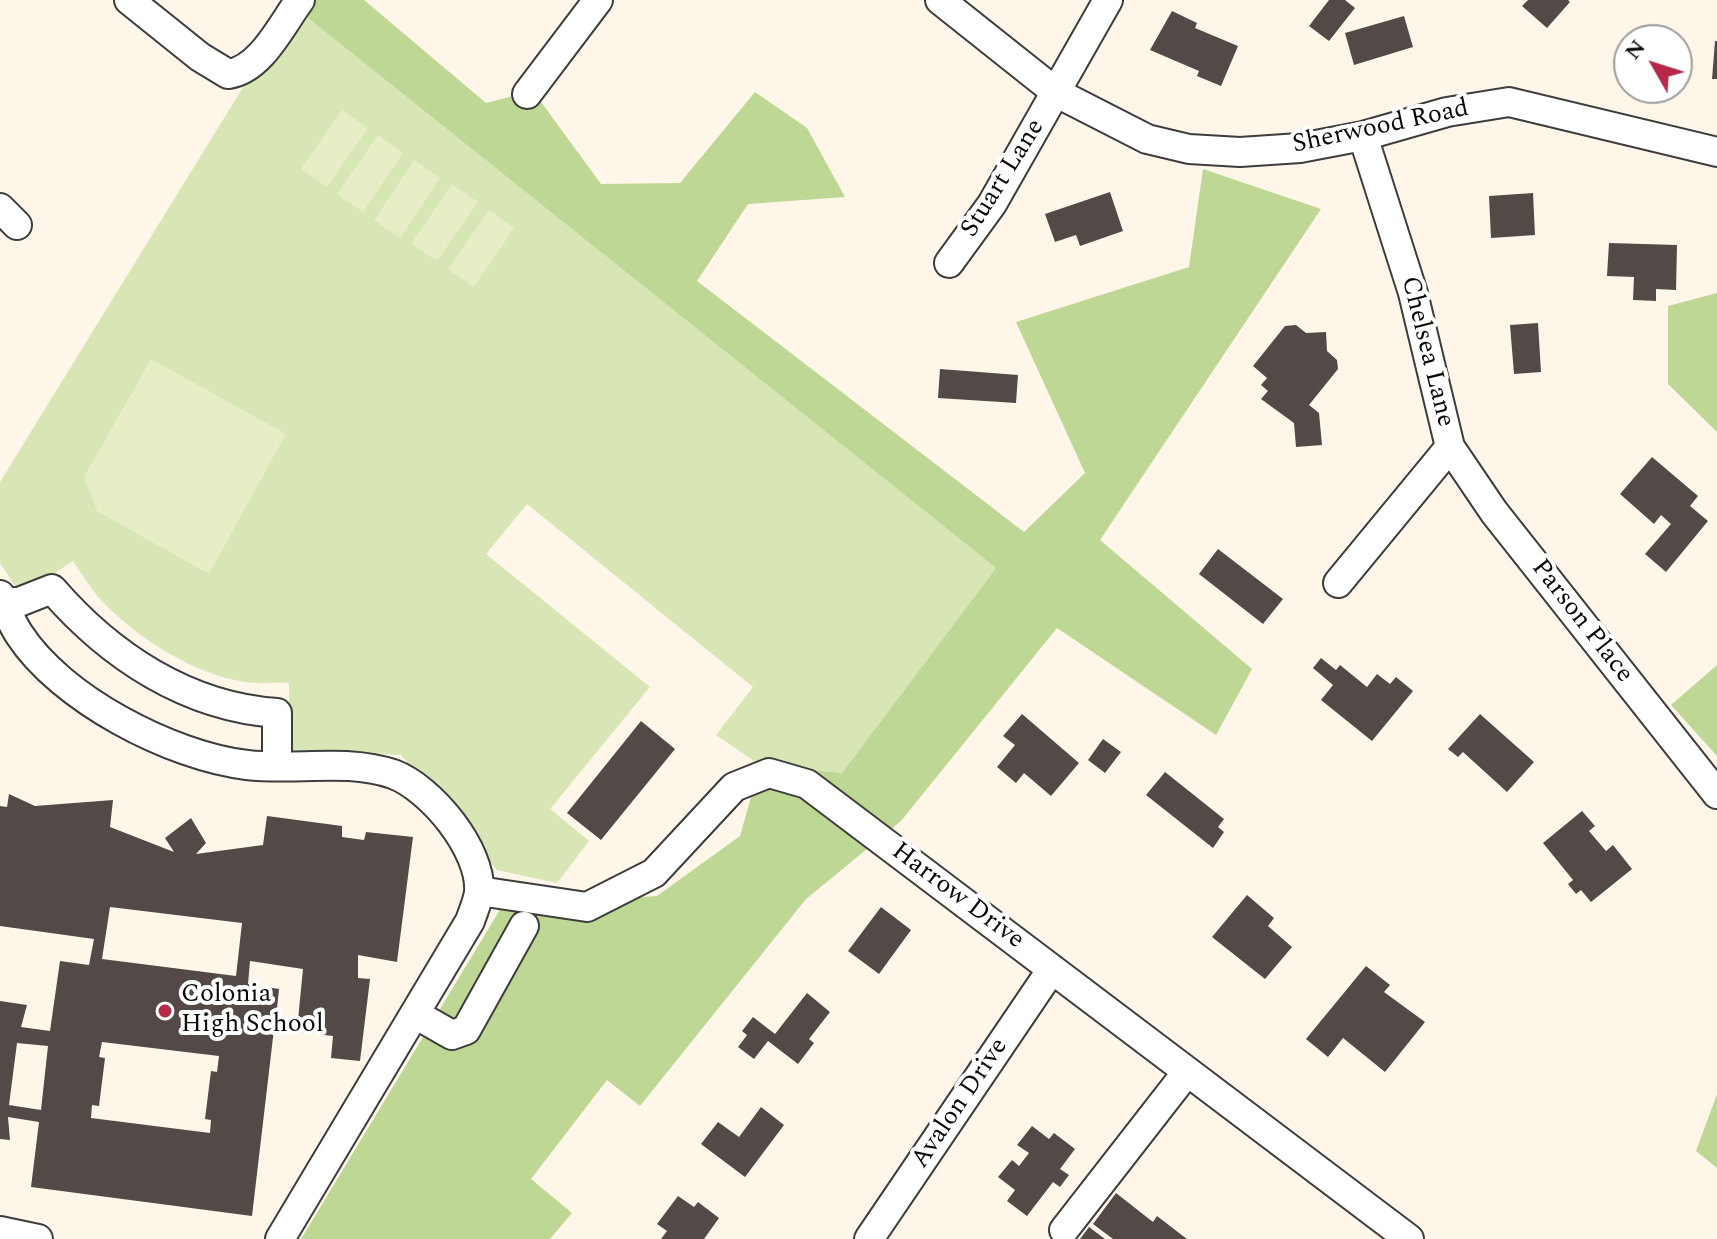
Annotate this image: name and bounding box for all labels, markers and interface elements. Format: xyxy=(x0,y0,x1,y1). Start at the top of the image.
north arrow xyxy=(1613,24,1693,104)
text: N xyxy=(1617,32,1654,67)
street label: Sherwood Road xyxy=(1290,94,1472,162)
street label: Stuart Lane xyxy=(955,114,1053,244)
street label: Chelsea Lane xyxy=(1392,273,1460,431)
street label: Parson Place xyxy=(1523,554,1639,690)
street label: Harrow Drive xyxy=(884,837,1030,957)
place label: Colonia High School xyxy=(181,980,324,1042)
marker: Colonia High School xyxy=(156,1002,174,1020)
street label: Avalon Drive xyxy=(906,1033,1016,1175)

